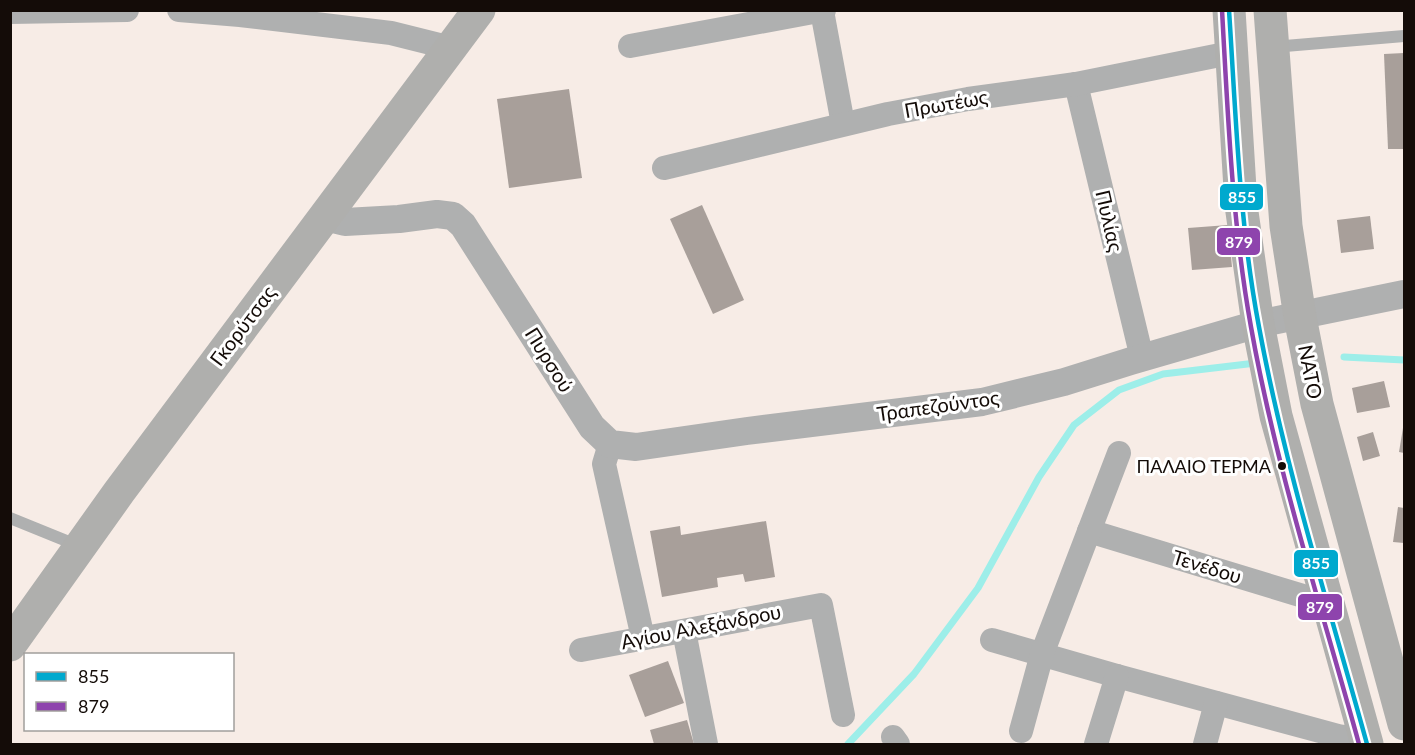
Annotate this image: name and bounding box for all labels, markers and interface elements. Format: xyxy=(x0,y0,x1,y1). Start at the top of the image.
street label: Πρωτέως xyxy=(902,84,989,122)
line badge: 855 xyxy=(1219,183,1264,211)
text: 855 xyxy=(1228,187,1256,206)
street label: Πυλίας xyxy=(1091,188,1129,254)
line badge: 879 xyxy=(1216,227,1261,256)
text: 879 xyxy=(1225,232,1253,251)
street label: Γκορύτσας xyxy=(204,281,280,370)
street label: Πυρσού xyxy=(521,323,579,396)
street label: ΝΑΤΟ xyxy=(1294,343,1328,401)
street label: Τραπεζούντος xyxy=(875,385,1000,425)
place label: ΠΑΛΑΙΟ ΤΕΡΜΑ xyxy=(1136,455,1272,477)
marker: ΠΑΛΑΙΟ ΤΕΡΜΑ xyxy=(1276,460,1288,472)
street label: Τενέδου xyxy=(1170,544,1245,588)
line badge: 855 xyxy=(1293,549,1339,578)
text: 855 xyxy=(1302,553,1330,572)
line badge: 879 xyxy=(1297,593,1343,621)
text: 879 xyxy=(1306,597,1334,616)
street label: Αγίου Αλεξάνδρου xyxy=(619,599,783,653)
legend xyxy=(24,653,234,731)
text: 855 xyxy=(78,665,109,687)
text: 879 xyxy=(78,695,109,717)

